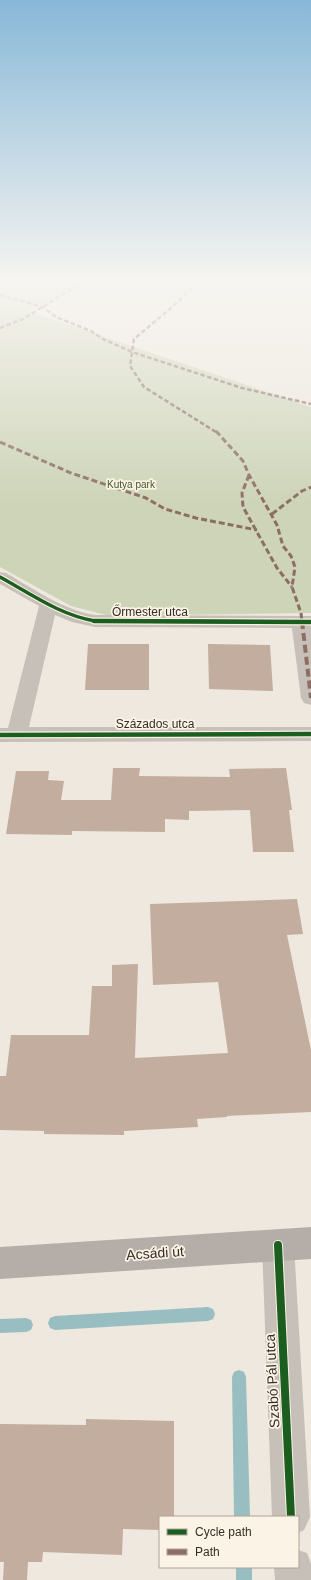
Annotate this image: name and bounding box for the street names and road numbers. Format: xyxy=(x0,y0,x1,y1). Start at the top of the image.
street label: Őrmester utca xyxy=(112,604,188,619)
street label: Százados utca xyxy=(116,717,195,731)
street label: Acsádi út xyxy=(126,1243,184,1263)
street label: Szabó Pál utca xyxy=(262,1333,282,1428)

